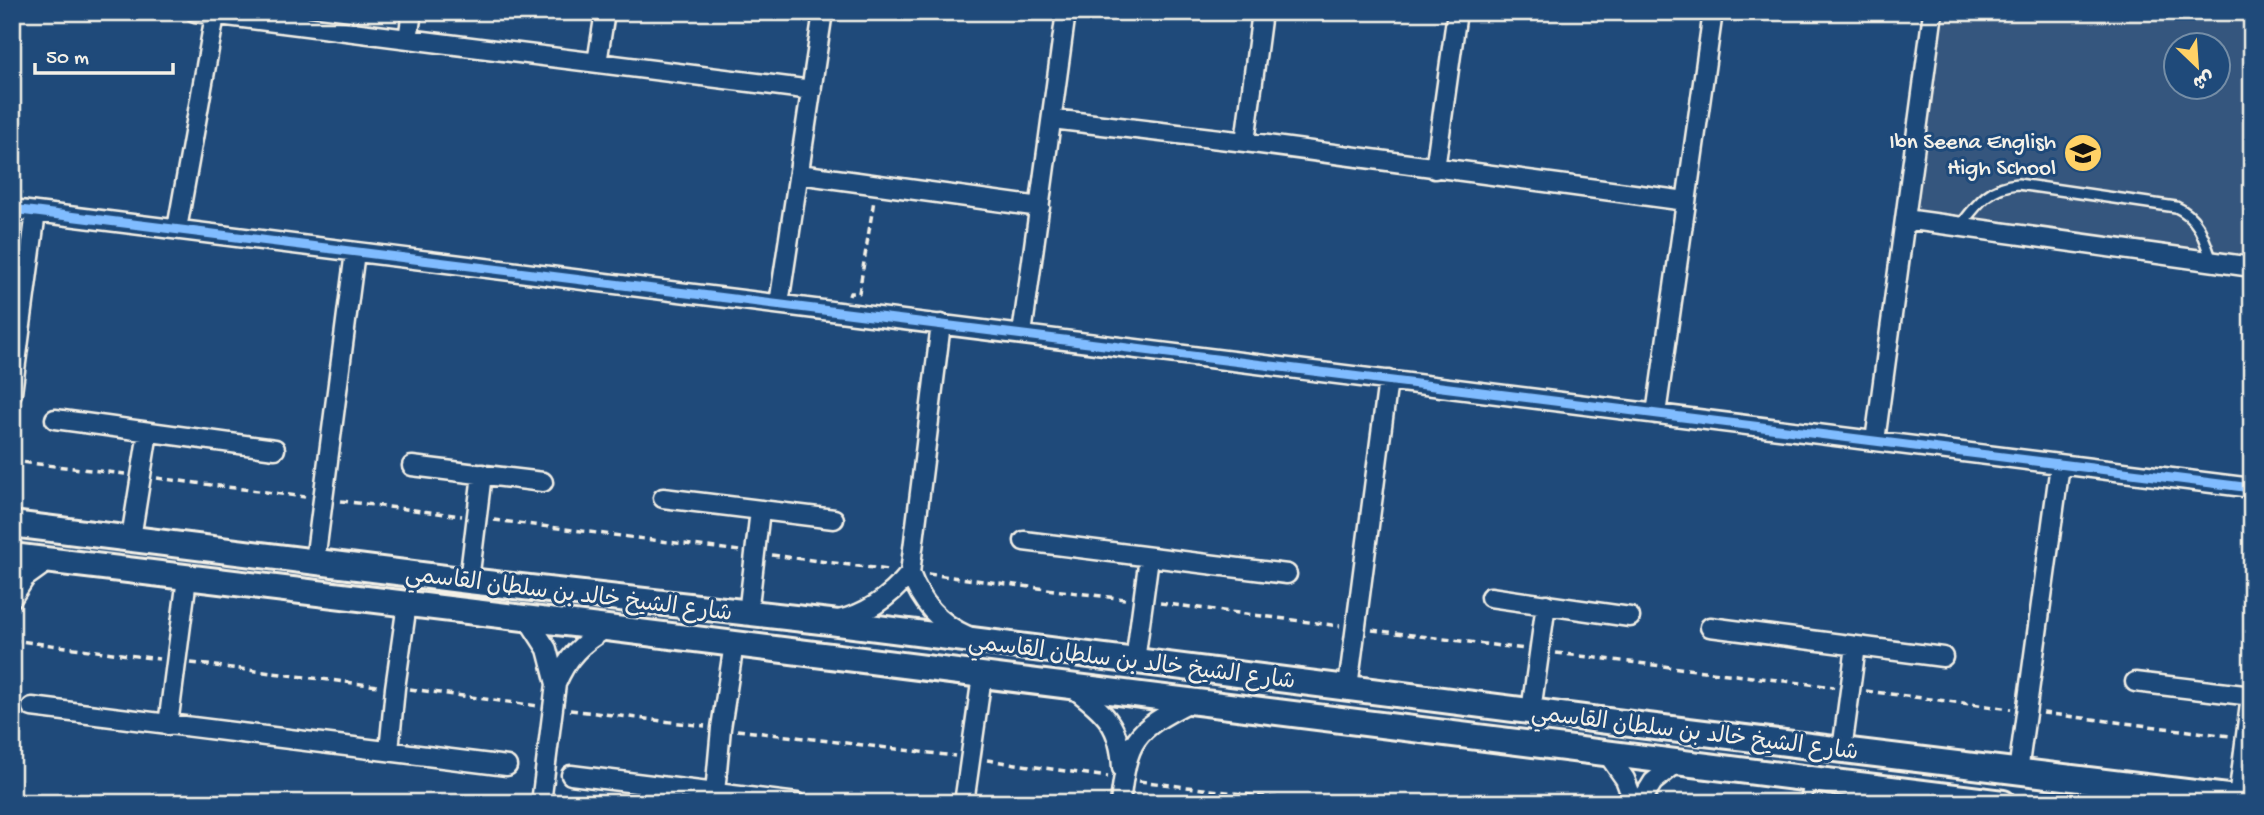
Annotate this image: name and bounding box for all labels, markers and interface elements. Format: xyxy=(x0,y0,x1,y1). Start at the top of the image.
scale bar xyxy=(35,32,173,76)
north arrow xyxy=(2162,32,2232,102)
text: 50 m xyxy=(46,47,89,72)
text: ش xyxy=(2188,63,2217,93)
place label: Ibn Seena English High School xyxy=(1889,130,2056,183)
school or university icon: Ibn Seena English High School xyxy=(2062,132,2104,174)
street label: شارع الشيخ خالد بن سلطان القاسمي xyxy=(403,562,734,633)
street label: شارع الشيخ خالد بن سلطان القاسمي xyxy=(966,630,1297,701)
street label: شارع الشيخ خالد بن سلطان القاسمي xyxy=(1529,701,1860,772)

